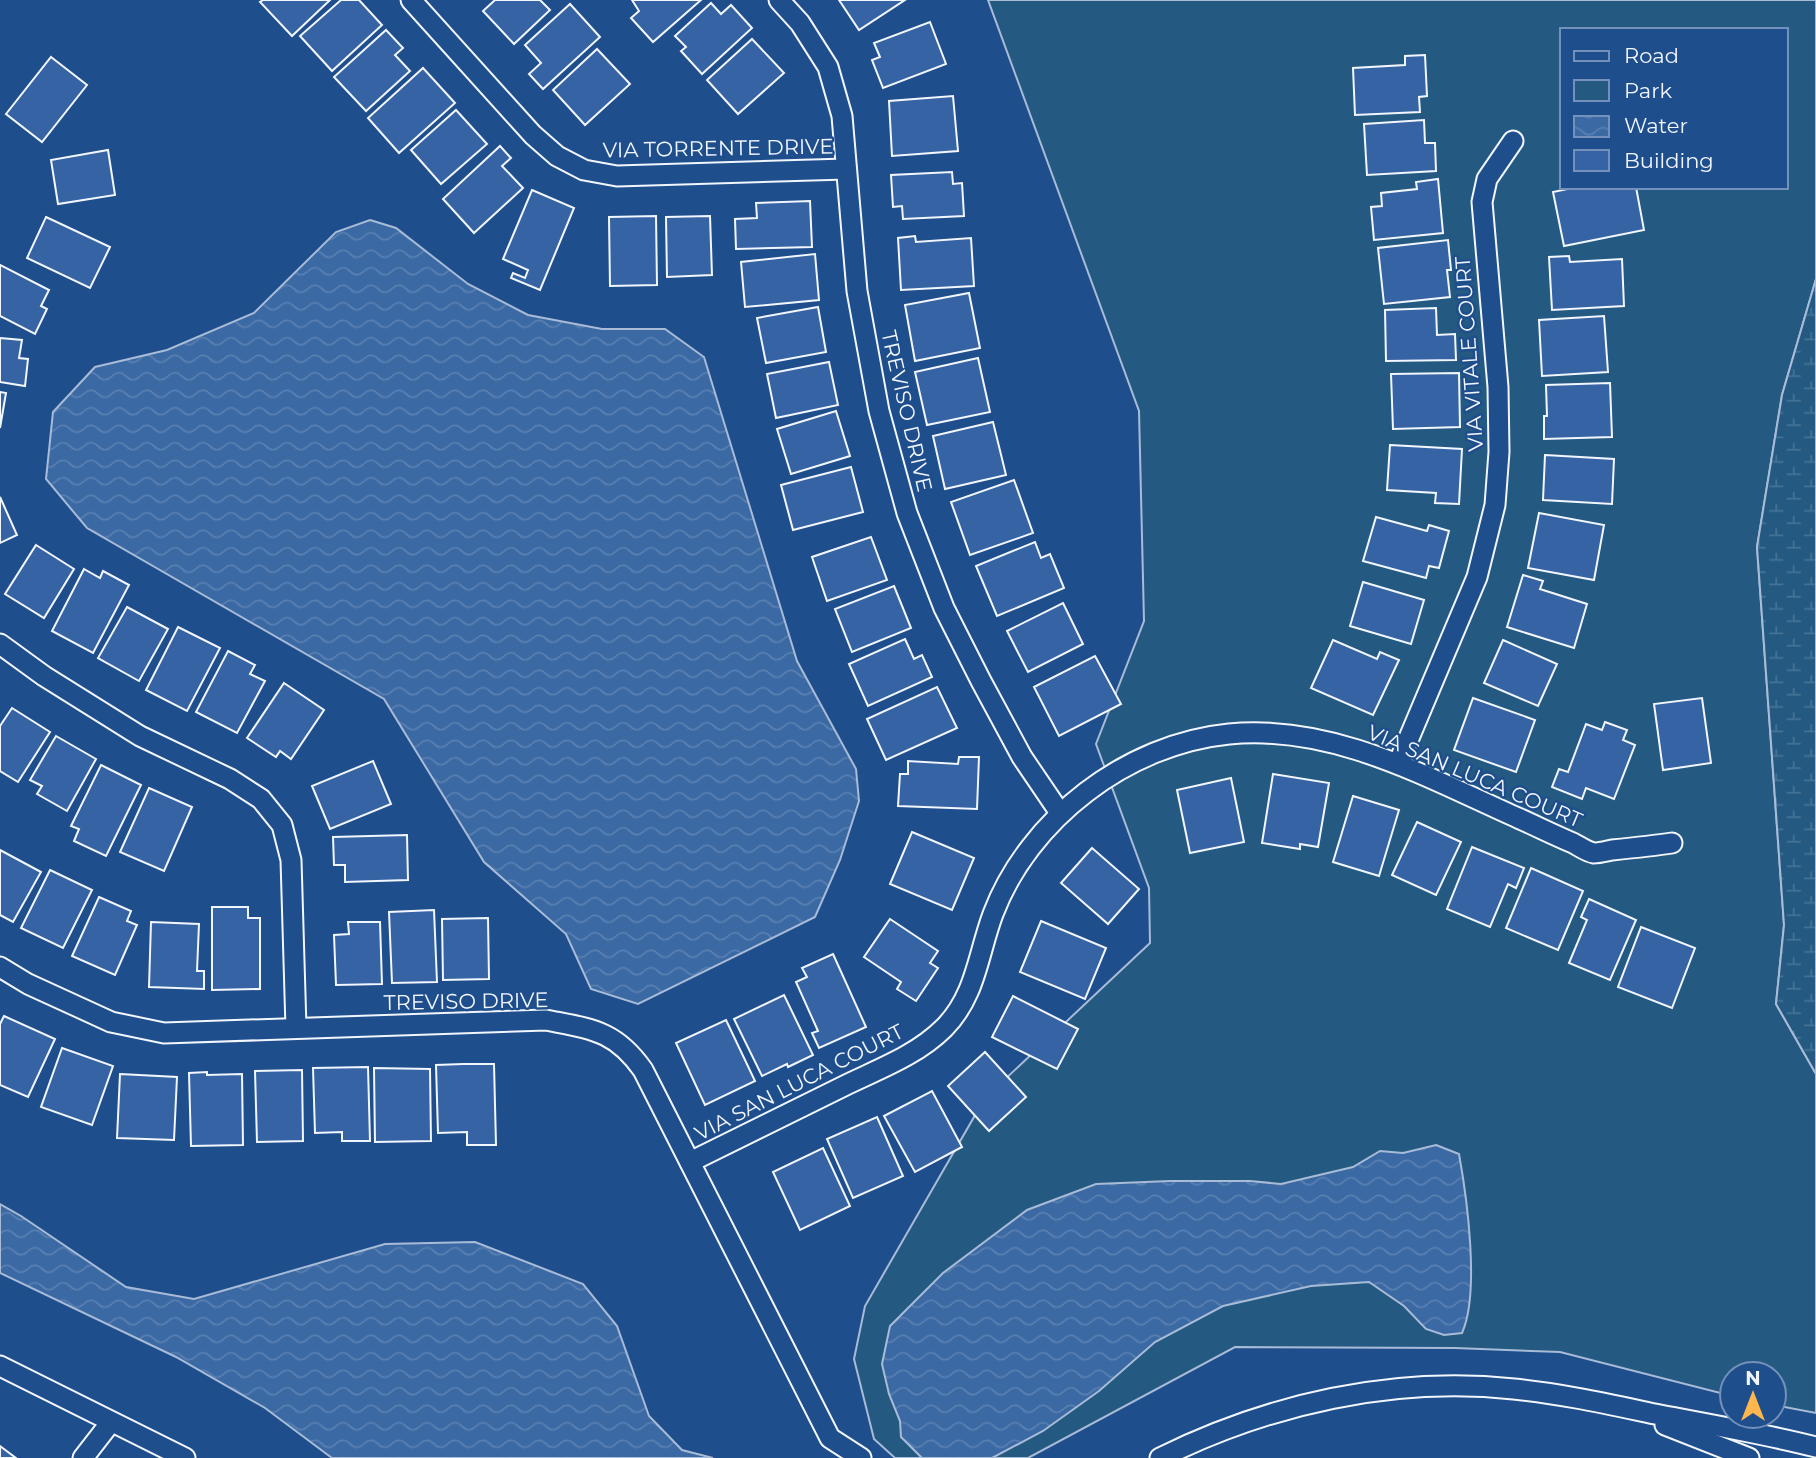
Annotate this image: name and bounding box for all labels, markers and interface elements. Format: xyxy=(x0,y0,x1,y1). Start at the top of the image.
legend xyxy=(1560,28,1788,189)
text: Road xyxy=(1624,43,1679,68)
text: Park xyxy=(1624,78,1672,103)
text: Water xyxy=(1624,113,1688,138)
street label: VIA TORRENTE DRIVE xyxy=(602,133,834,163)
text: Building xyxy=(1624,148,1714,173)
street label: VIA VITALE COURT xyxy=(1450,256,1488,452)
street label: TREVISO DRIVE xyxy=(876,328,938,494)
street label: VIA SAN LUCA COURT xyxy=(1364,719,1586,833)
street label: TREVISO DRIVE xyxy=(383,987,549,1015)
street label: VIA SAN LUCA COURT xyxy=(690,1018,908,1146)
north arrow xyxy=(1718,1360,1788,1430)
text: N xyxy=(1745,1367,1761,1390)

